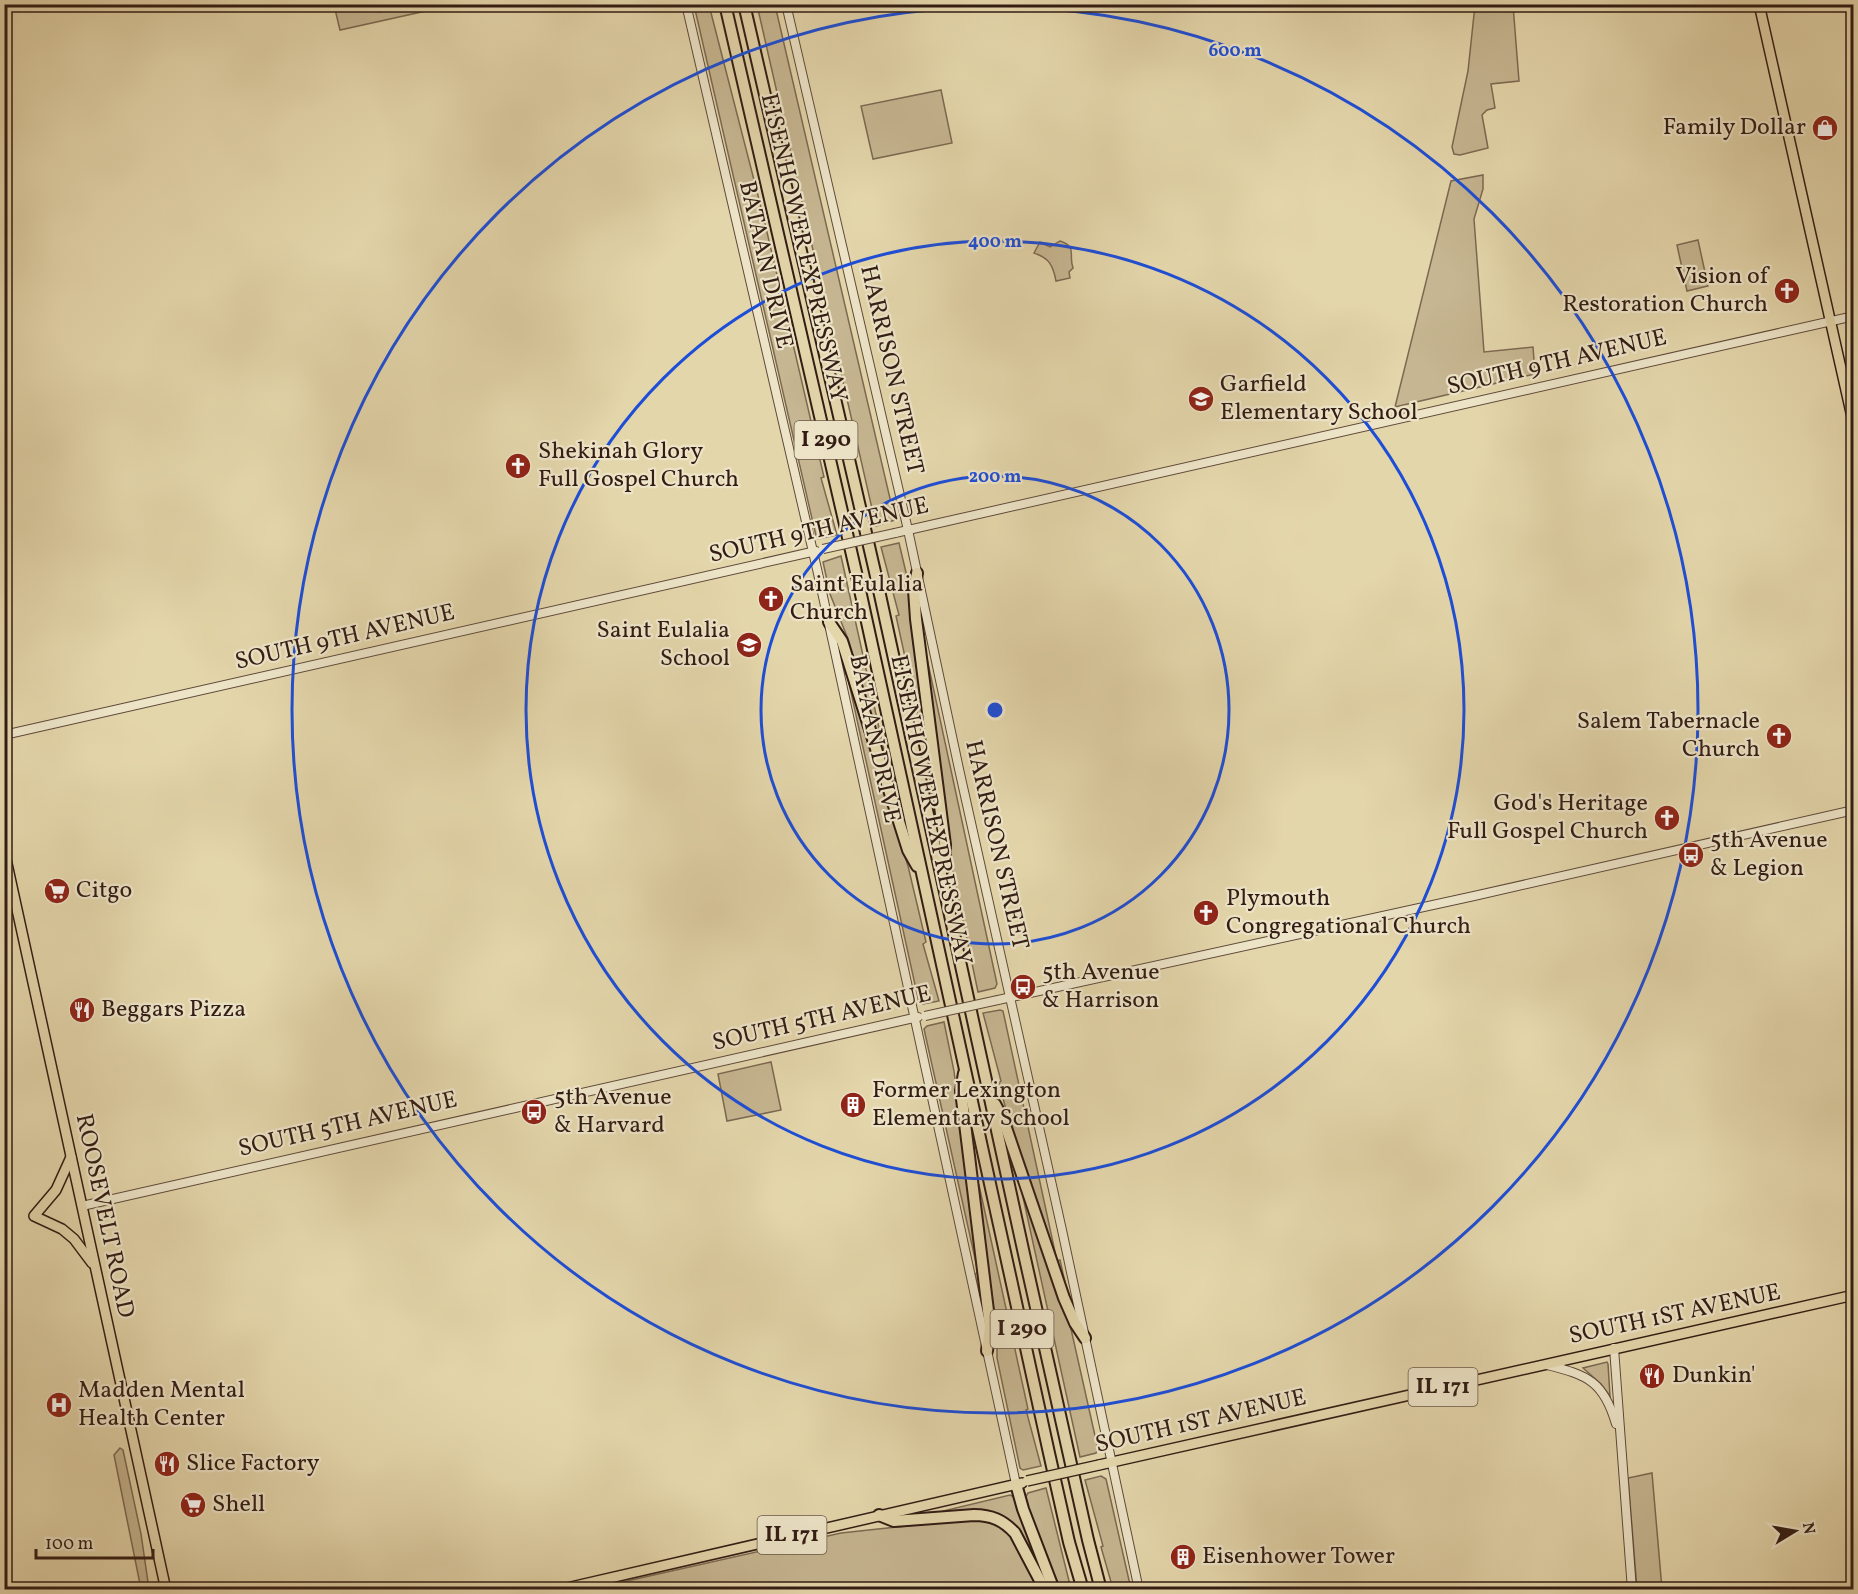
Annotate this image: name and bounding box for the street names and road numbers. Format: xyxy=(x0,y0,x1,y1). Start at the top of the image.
street label: EISENHOWER EXPRESSWAY xyxy=(751,90,855,406)
street label: BATAAN DRIVE xyxy=(729,178,801,352)
street label: HARRISON STREET xyxy=(850,262,932,478)
street label: SOUTH 9TH AVENUE xyxy=(1444,321,1670,405)
road number: I 290 xyxy=(794,421,858,459)
street label: SOUTH 9TH AVENUE xyxy=(706,489,932,573)
street label: SOUTH 9TH AVENUE xyxy=(232,596,458,680)
street label: BATAAN DRIVE xyxy=(840,652,908,826)
street label: EISENHOWER EXPRESSWAY xyxy=(880,652,980,968)
street label: HARRISON STREET xyxy=(955,737,1037,953)
street label: SOUTH 5TH AVENUE xyxy=(709,977,935,1061)
street label: SOUTH 5TH AVENUE xyxy=(235,1083,461,1167)
street label: ROOSEVELT ROAD xyxy=(66,1111,142,1321)
street label: SOUTH 1ST AVENUE xyxy=(1566,1276,1784,1354)
road number: I 290 xyxy=(990,1310,1054,1348)
road number: IL 171 xyxy=(1408,1368,1478,1406)
street label: SOUTH 1ST AVENUE xyxy=(1092,1381,1310,1463)
road number: IL 171 xyxy=(758,1516,826,1554)

